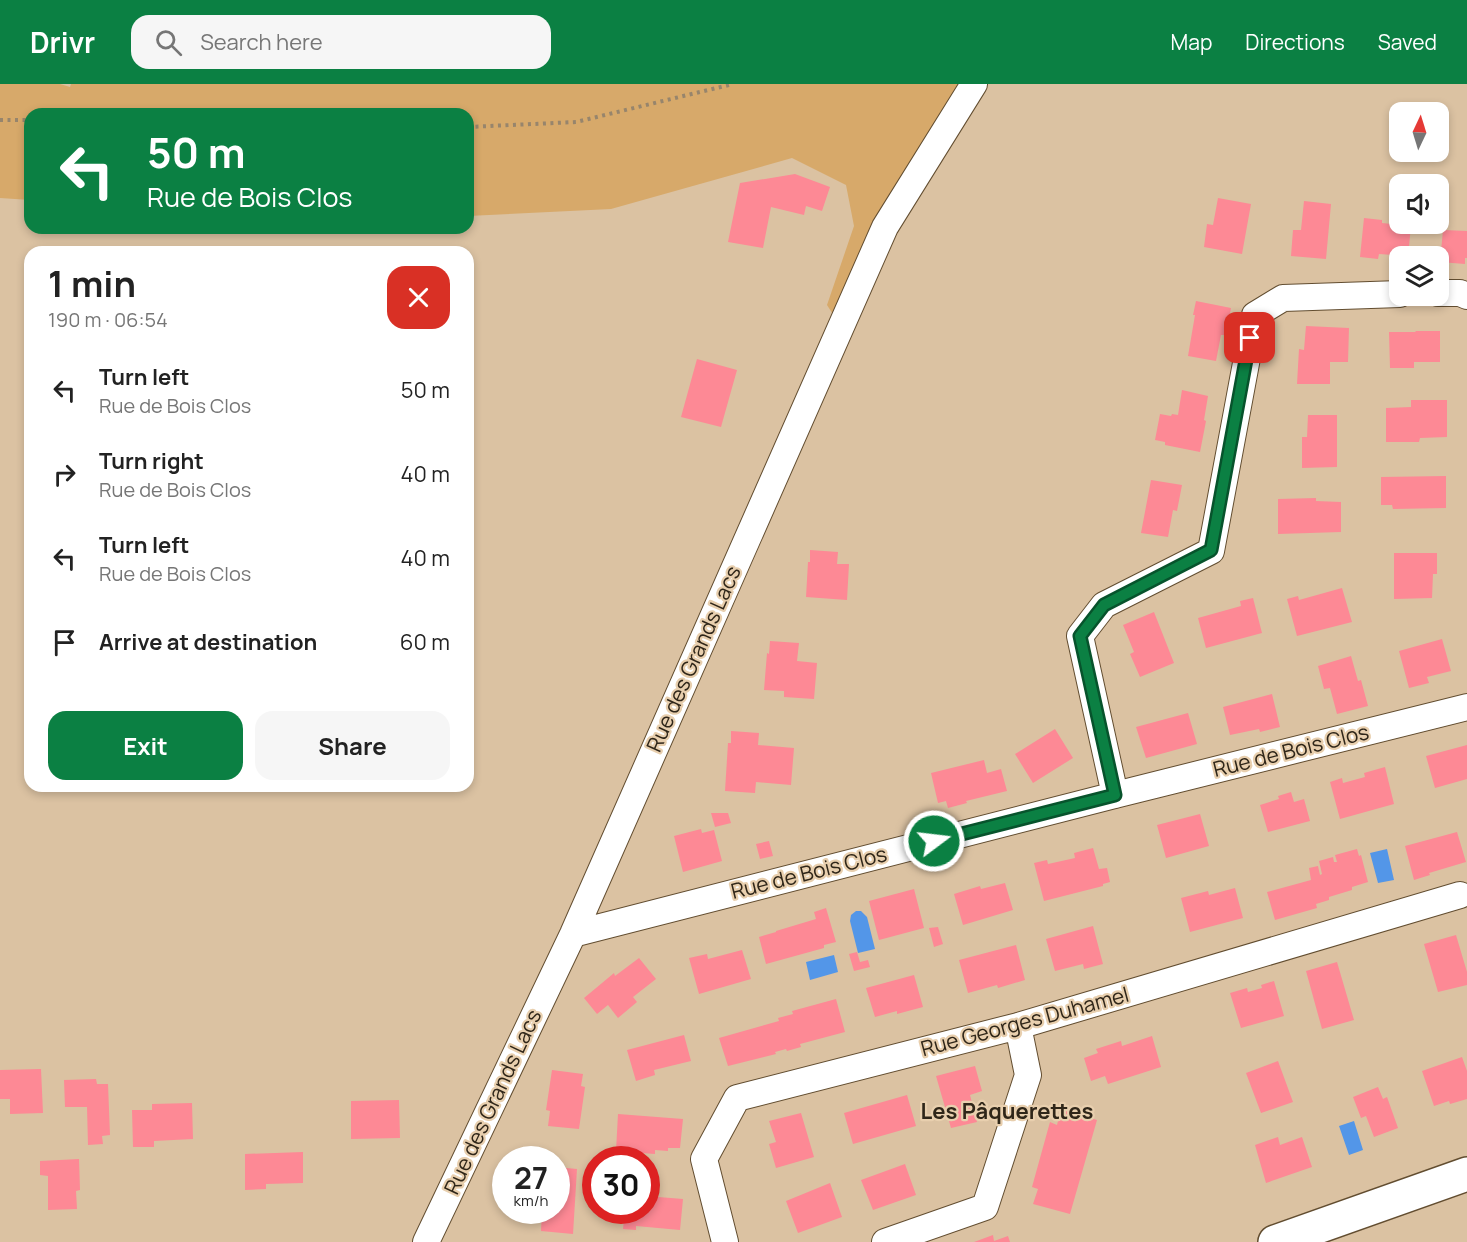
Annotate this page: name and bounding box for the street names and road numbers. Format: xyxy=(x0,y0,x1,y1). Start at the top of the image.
street label: Rue des Grands Lacs xyxy=(639,561,747,756)
street label: Rue de Bois Clos xyxy=(1210,717,1372,783)
street label: Rue de Bois Clos xyxy=(728,839,890,905)
street label: Rue Georges Duhamel xyxy=(918,980,1132,1062)
street label: Rue des Grands Lacs xyxy=(437,1005,547,1199)

